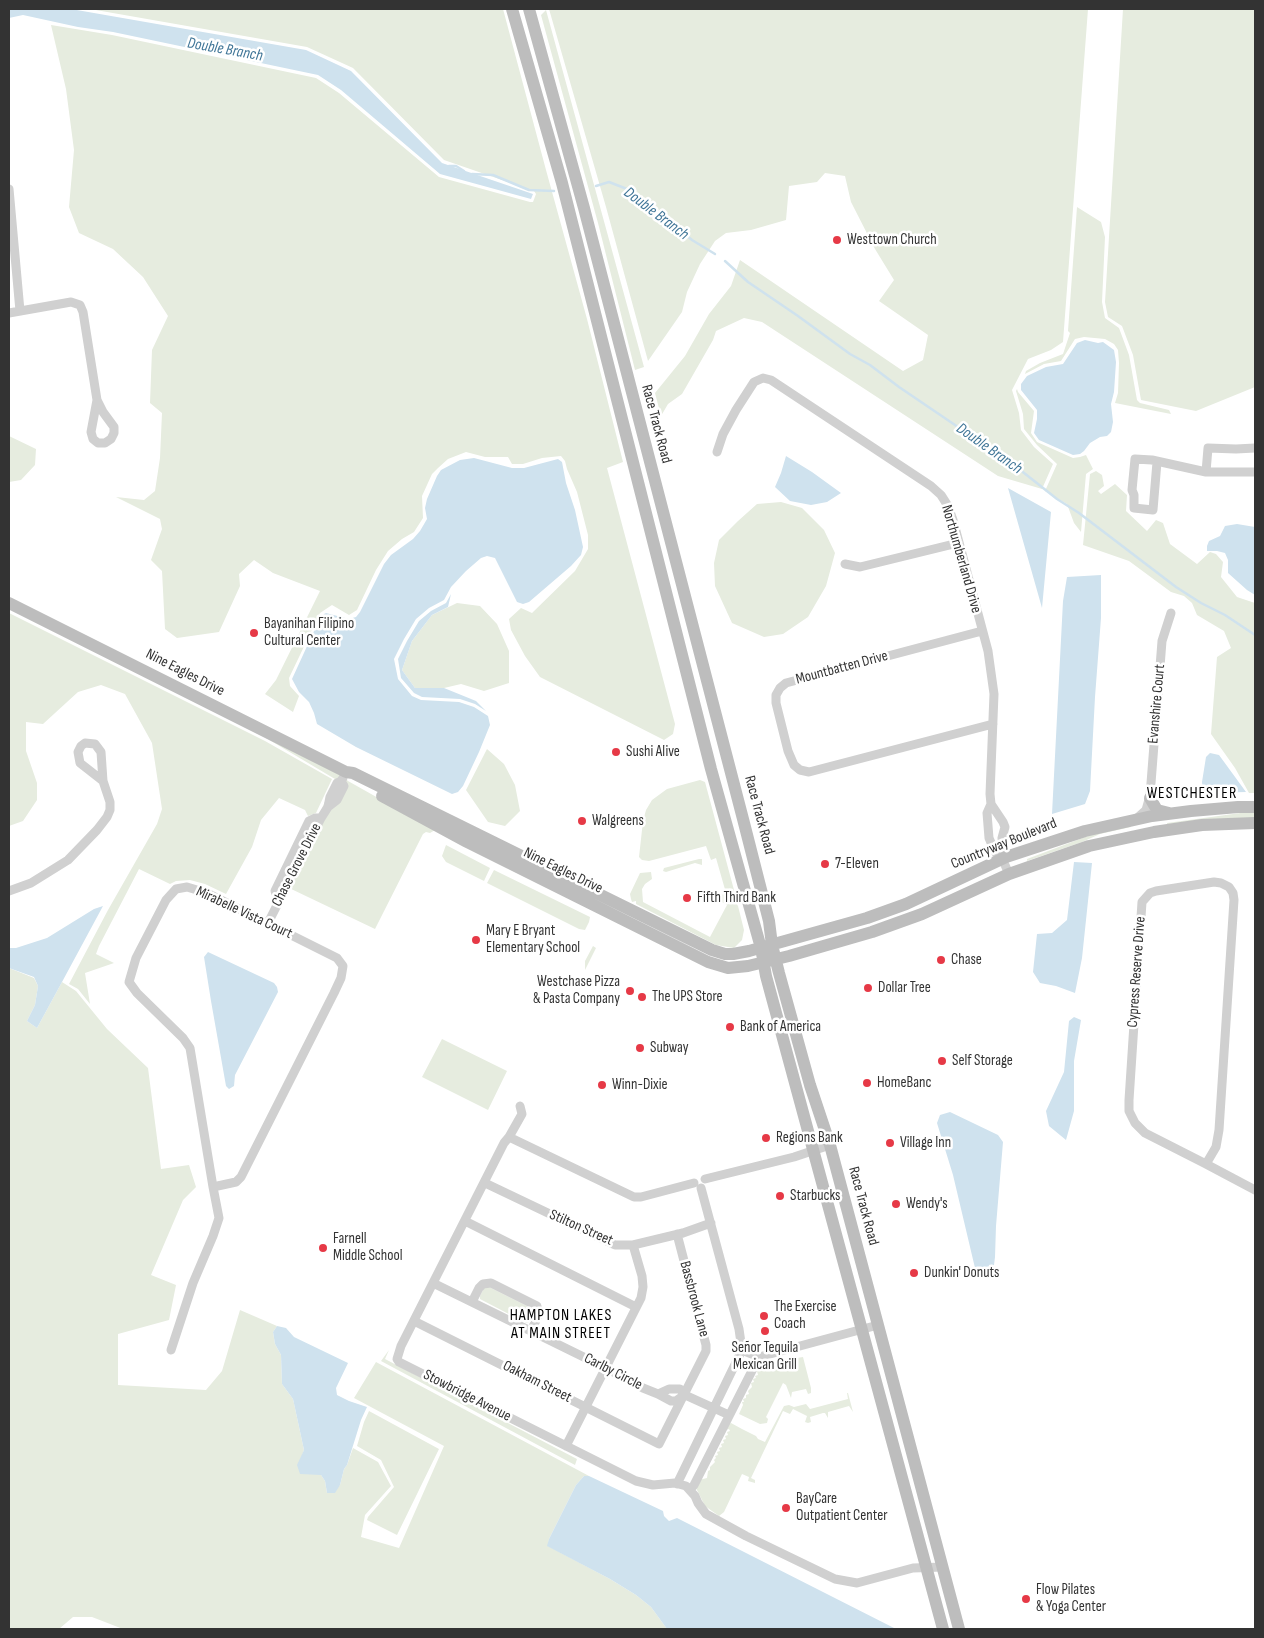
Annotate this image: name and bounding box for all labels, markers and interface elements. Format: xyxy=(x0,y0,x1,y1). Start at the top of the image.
water label: Double Branch xyxy=(186,34,264,66)
water label: Double Branch xyxy=(620,183,692,245)
place label: Westtown Church xyxy=(847,231,937,249)
marker: Westtown Church xyxy=(831,234,843,246)
street label: Race Track Road xyxy=(637,383,675,465)
water label: Double Branch xyxy=(952,419,1026,479)
street label: Northumberland Drive xyxy=(937,503,985,615)
place label: Bayanihan Filipino Cultural Center xyxy=(264,615,354,650)
marker: Bayanihan Filipino Cultural Center xyxy=(248,627,260,639)
street label: Nine Eagles Drive xyxy=(143,646,227,700)
street label: Mountbatten Drive xyxy=(794,647,890,689)
street label: Evanshire Court xyxy=(1145,664,1169,744)
place label: Sushi Alive xyxy=(626,743,680,761)
marker: Sushi Alive xyxy=(610,746,622,758)
street label: Race Track Road xyxy=(740,774,778,856)
district label: WESTCHESTER xyxy=(1145,784,1239,804)
place label: Walgreens xyxy=(592,812,644,830)
marker: Walgreens xyxy=(576,815,588,827)
street label: Countryway Boulevard xyxy=(948,815,1060,873)
street label: Chase Grove Drive xyxy=(268,820,326,910)
street label: Nine Eagles Drive xyxy=(521,844,605,898)
place label: 7-Eleven xyxy=(835,855,879,873)
marker: 7-Eleven xyxy=(819,858,831,870)
street label: Mirabelle Vista Court xyxy=(193,883,295,943)
place label: Fifth Third Bank xyxy=(697,889,776,907)
marker: Fifth Third Bank xyxy=(681,892,693,904)
street label: Cypress Reserve Drive xyxy=(1124,916,1150,1028)
place label: Mary E Bryant Elementary School xyxy=(486,922,580,957)
marker: Mary E Bryant Elementary School xyxy=(470,934,482,946)
place label: Chase xyxy=(951,951,982,969)
marker: Chase xyxy=(935,954,947,966)
place label: Westchase Pizza & Pasta Company xyxy=(533,973,620,1008)
place label: Dollar Tree xyxy=(878,979,931,997)
marker: Dollar Tree xyxy=(862,982,874,994)
marker: Westchase Pizza & Pasta Company xyxy=(624,985,636,997)
place label: The UPS Store xyxy=(652,988,723,1006)
marker: The UPS Store xyxy=(636,991,648,1003)
place label: Bank of America xyxy=(740,1018,821,1036)
marker: Bank of America xyxy=(724,1021,736,1033)
place label: Subway xyxy=(650,1039,689,1057)
marker: Subway xyxy=(634,1042,646,1054)
place label: Self Storage xyxy=(952,1052,1013,1070)
marker: Self Storage xyxy=(936,1055,948,1067)
place label: HomeBanc xyxy=(877,1074,931,1092)
place label: Winn-Dixie xyxy=(612,1076,668,1094)
marker: HomeBanc xyxy=(861,1077,873,1089)
marker: Winn-Dixie xyxy=(596,1079,608,1091)
place label: Regions Bank xyxy=(776,1129,843,1147)
marker: Regions Bank xyxy=(760,1132,772,1144)
place label: Village Inn xyxy=(900,1134,951,1152)
marker: Village Inn xyxy=(884,1137,896,1149)
street label: Race Track Road xyxy=(844,1165,882,1247)
place label: Starbucks xyxy=(790,1187,840,1205)
marker: Starbucks xyxy=(774,1190,786,1202)
place label: Wendy's xyxy=(906,1195,948,1213)
marker: Wendy's xyxy=(890,1198,902,1210)
street label: Stilton Street xyxy=(546,1206,616,1250)
place label: Farnell Middle School xyxy=(333,1230,402,1265)
marker: Farnell Middle School xyxy=(317,1242,329,1254)
street label: Bassbrook Lane xyxy=(675,1259,713,1339)
place label: Dunkin' Donuts xyxy=(924,1264,999,1282)
marker: Dunkin' Donuts xyxy=(908,1267,920,1279)
place label: The Exercise Coach xyxy=(774,1298,837,1333)
district label: HAMPTON LAKES AT MAIN STREET xyxy=(508,1306,614,1344)
marker: The Exercise Coach xyxy=(758,1310,770,1322)
marker: Señor Tequila Mexican Grill xyxy=(759,1325,771,1337)
place label: Señor Tequila Mexican Grill xyxy=(732,1339,798,1374)
street label: Carlby Circle xyxy=(581,1350,645,1394)
street label: Oakham Street xyxy=(500,1357,574,1407)
street label: Stowbridge Avenue xyxy=(420,1366,514,1426)
place label: BayCare Outpatient Center xyxy=(796,1490,888,1525)
marker: BayCare Outpatient Center xyxy=(780,1502,792,1514)
place label: Flow Pilates & Yoga Center xyxy=(1036,1581,1106,1616)
marker: Flow Pilates & Yoga Center xyxy=(1020,1593,1032,1605)

